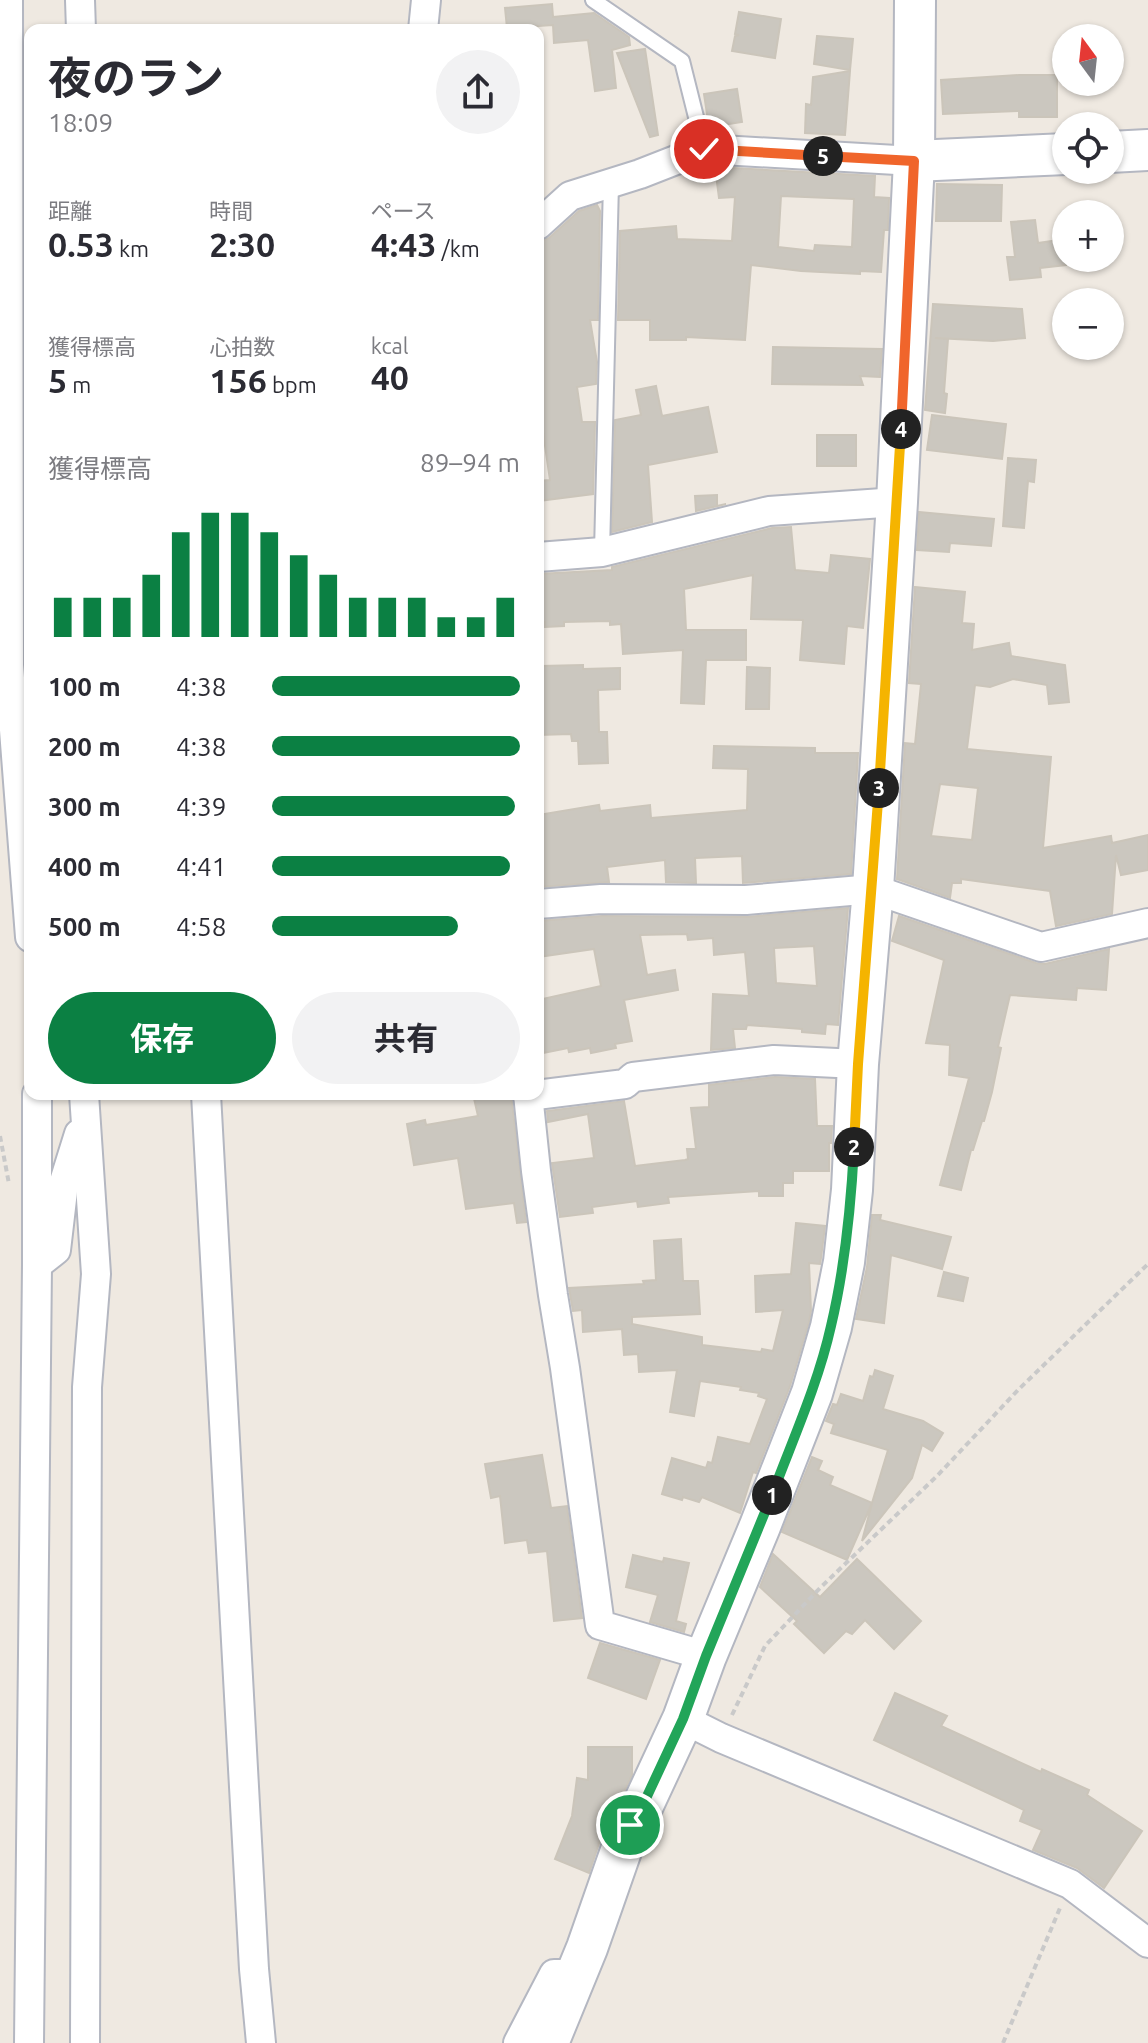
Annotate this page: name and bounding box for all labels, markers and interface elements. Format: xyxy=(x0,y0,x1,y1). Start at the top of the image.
north arrow xyxy=(1052,24,1124,96)
map controls xyxy=(1052,24,1124,360)
button: share xyxy=(436,50,520,134)
text: 夜のラン xyxy=(48,53,224,102)
text: 18:09 xyxy=(48,108,113,137)
button: locate xyxy=(1052,112,1124,184)
pin xyxy=(670,115,738,183)
icon: check xyxy=(682,127,726,171)
pin: 5 xyxy=(803,136,843,176)
text: 5 xyxy=(817,143,829,168)
text: 距離 xyxy=(48,198,92,223)
text: 時間 xyxy=(209,198,253,223)
text: ペース xyxy=(371,198,436,223)
button: + xyxy=(1052,200,1124,272)
text: 0.53 xyxy=(48,225,114,263)
text: 2:30 xyxy=(209,225,275,263)
text: 4:43 xyxy=(371,225,437,263)
text: km xyxy=(114,236,149,261)
text: /km xyxy=(437,236,480,261)
button: − xyxy=(1052,288,1124,360)
text: kcal xyxy=(371,333,409,358)
text: 獲得標高 xyxy=(48,334,136,359)
text: 心拍数 xyxy=(209,334,275,359)
text: 40 xyxy=(371,358,409,396)
text: 5 xyxy=(48,361,67,399)
text: 156 xyxy=(209,361,267,399)
text: m xyxy=(67,372,91,397)
text: bpm xyxy=(267,372,317,397)
pin: 4 xyxy=(881,409,921,449)
text: 4 xyxy=(895,416,907,441)
text: 89–94 m xyxy=(420,448,520,477)
text: 獲得標高 xyxy=(48,454,152,483)
text: 100 m xyxy=(48,672,121,701)
text: 4:38 xyxy=(176,672,226,701)
text: 200 m xyxy=(48,732,121,761)
text: 4:38 xyxy=(176,732,226,761)
pin: 3 xyxy=(859,768,899,808)
text: 3 xyxy=(873,775,885,800)
text: 300 m xyxy=(48,792,121,821)
text: 4:39 xyxy=(176,792,226,821)
text: 400 m xyxy=(48,852,121,881)
text: 4:41 xyxy=(176,852,226,881)
text: 500 m xyxy=(48,912,121,941)
text: 4:58 xyxy=(176,912,226,941)
button: 保存 xyxy=(48,992,276,1084)
button: 共有 xyxy=(292,992,520,1084)
pin: 2 xyxy=(834,1127,874,1167)
text: 2 xyxy=(848,1134,860,1159)
pin: 1 xyxy=(752,1475,792,1515)
text: 1 xyxy=(766,1482,778,1507)
pin xyxy=(596,1791,664,1859)
icon: arrive xyxy=(608,1803,652,1847)

